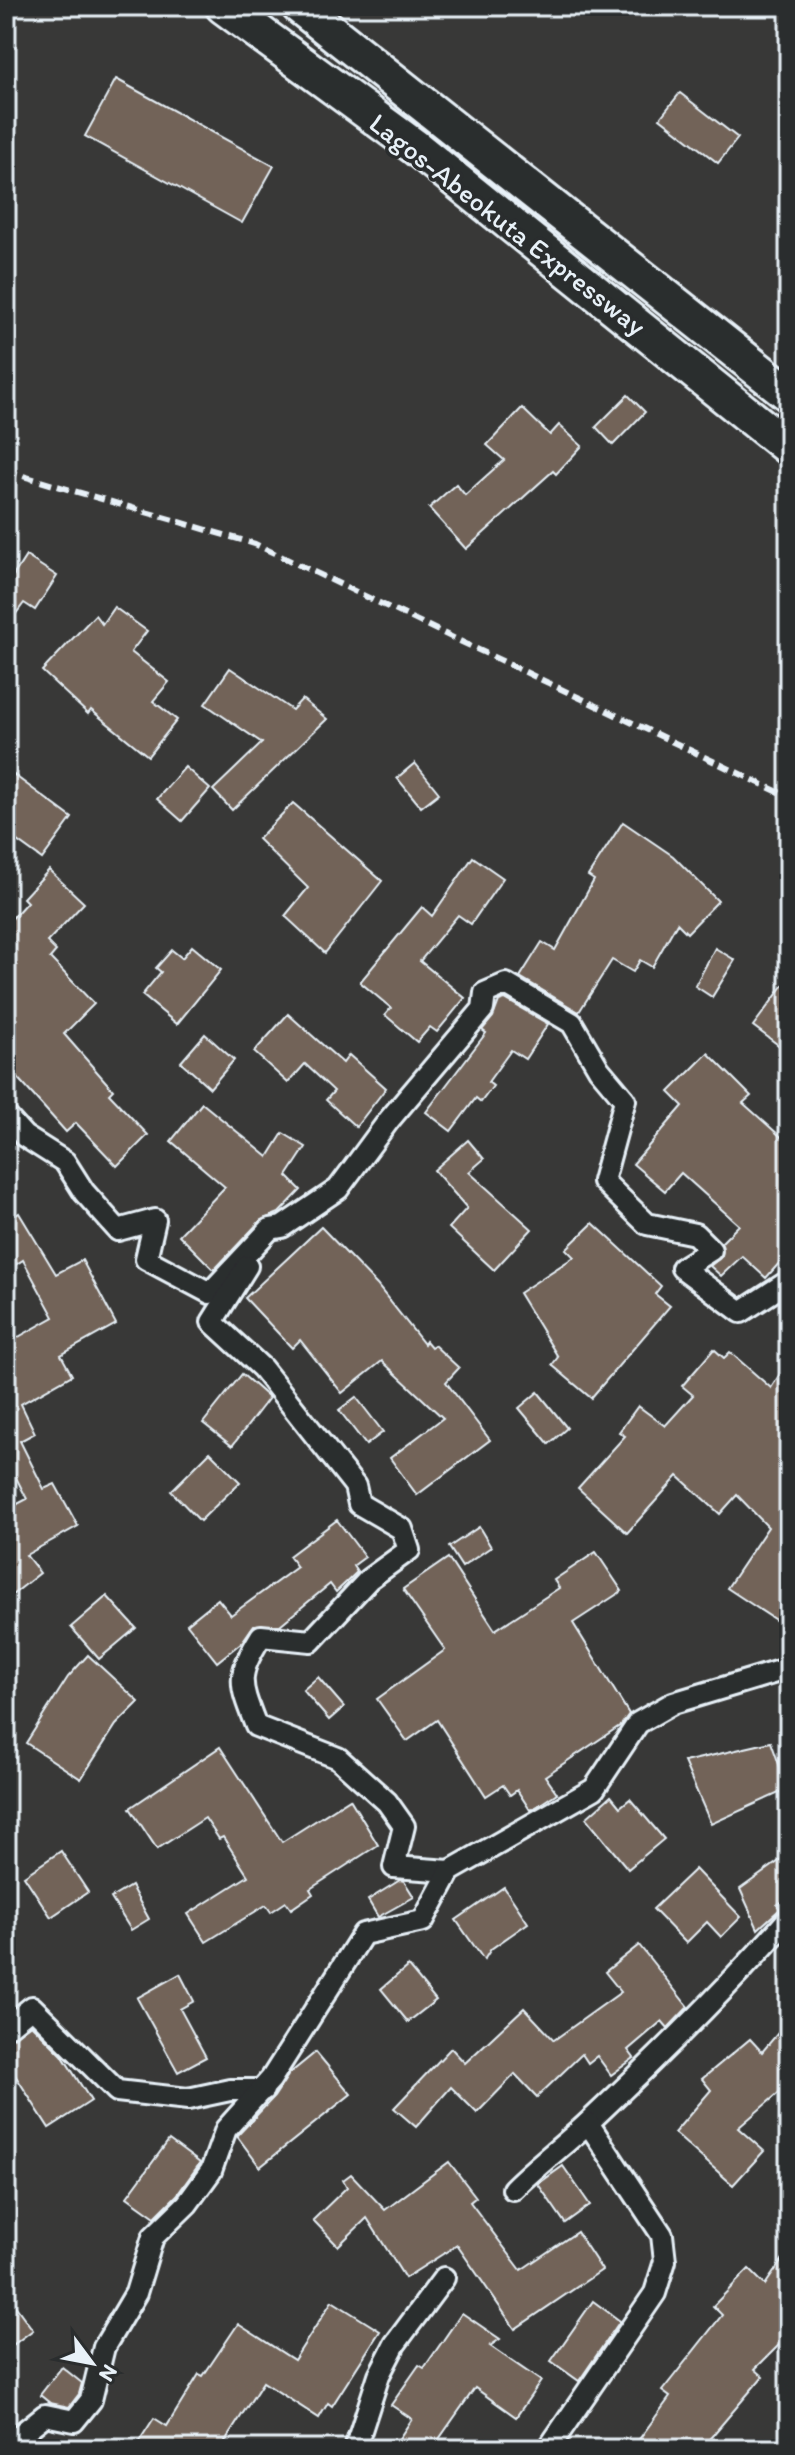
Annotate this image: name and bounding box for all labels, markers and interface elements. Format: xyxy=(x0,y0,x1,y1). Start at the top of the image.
street label: Lagos-Abeokuta Expressway xyxy=(363,105,653,343)
north arrow xyxy=(52,2323,132,2403)
text: N xyxy=(93,2360,124,2387)

